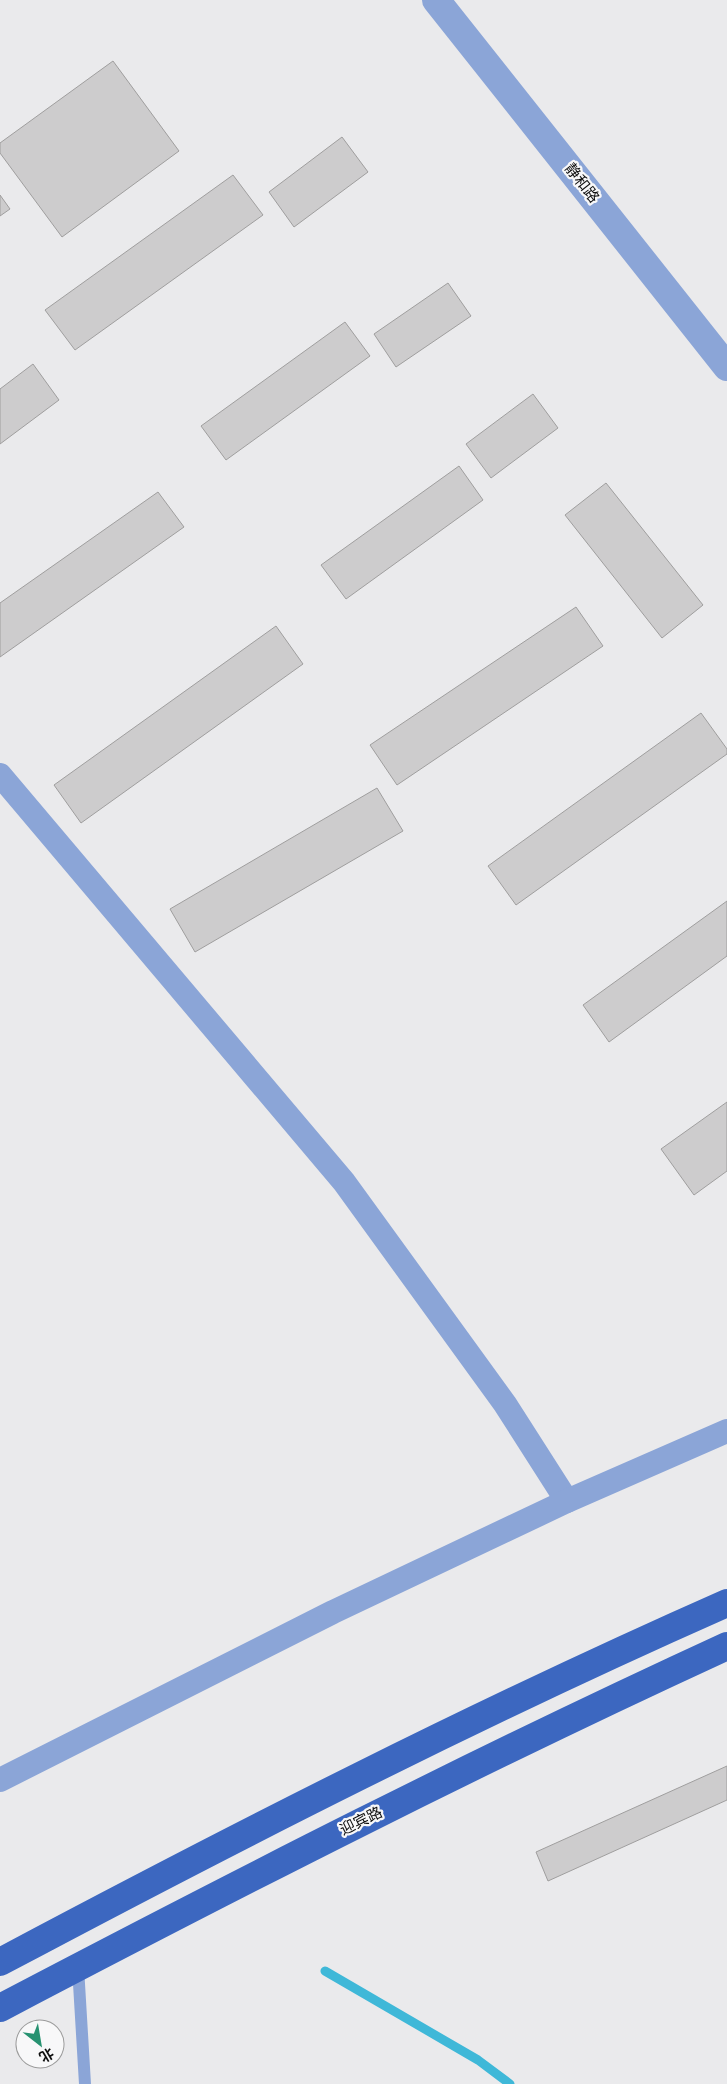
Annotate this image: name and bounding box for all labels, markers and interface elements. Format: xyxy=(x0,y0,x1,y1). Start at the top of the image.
street label: 静和路 xyxy=(561,160,603,206)
street label: 迎宾路 xyxy=(337,1803,385,1839)
north arrow xyxy=(15,2019,65,2069)
text: 北 xyxy=(36,2044,57,2066)

